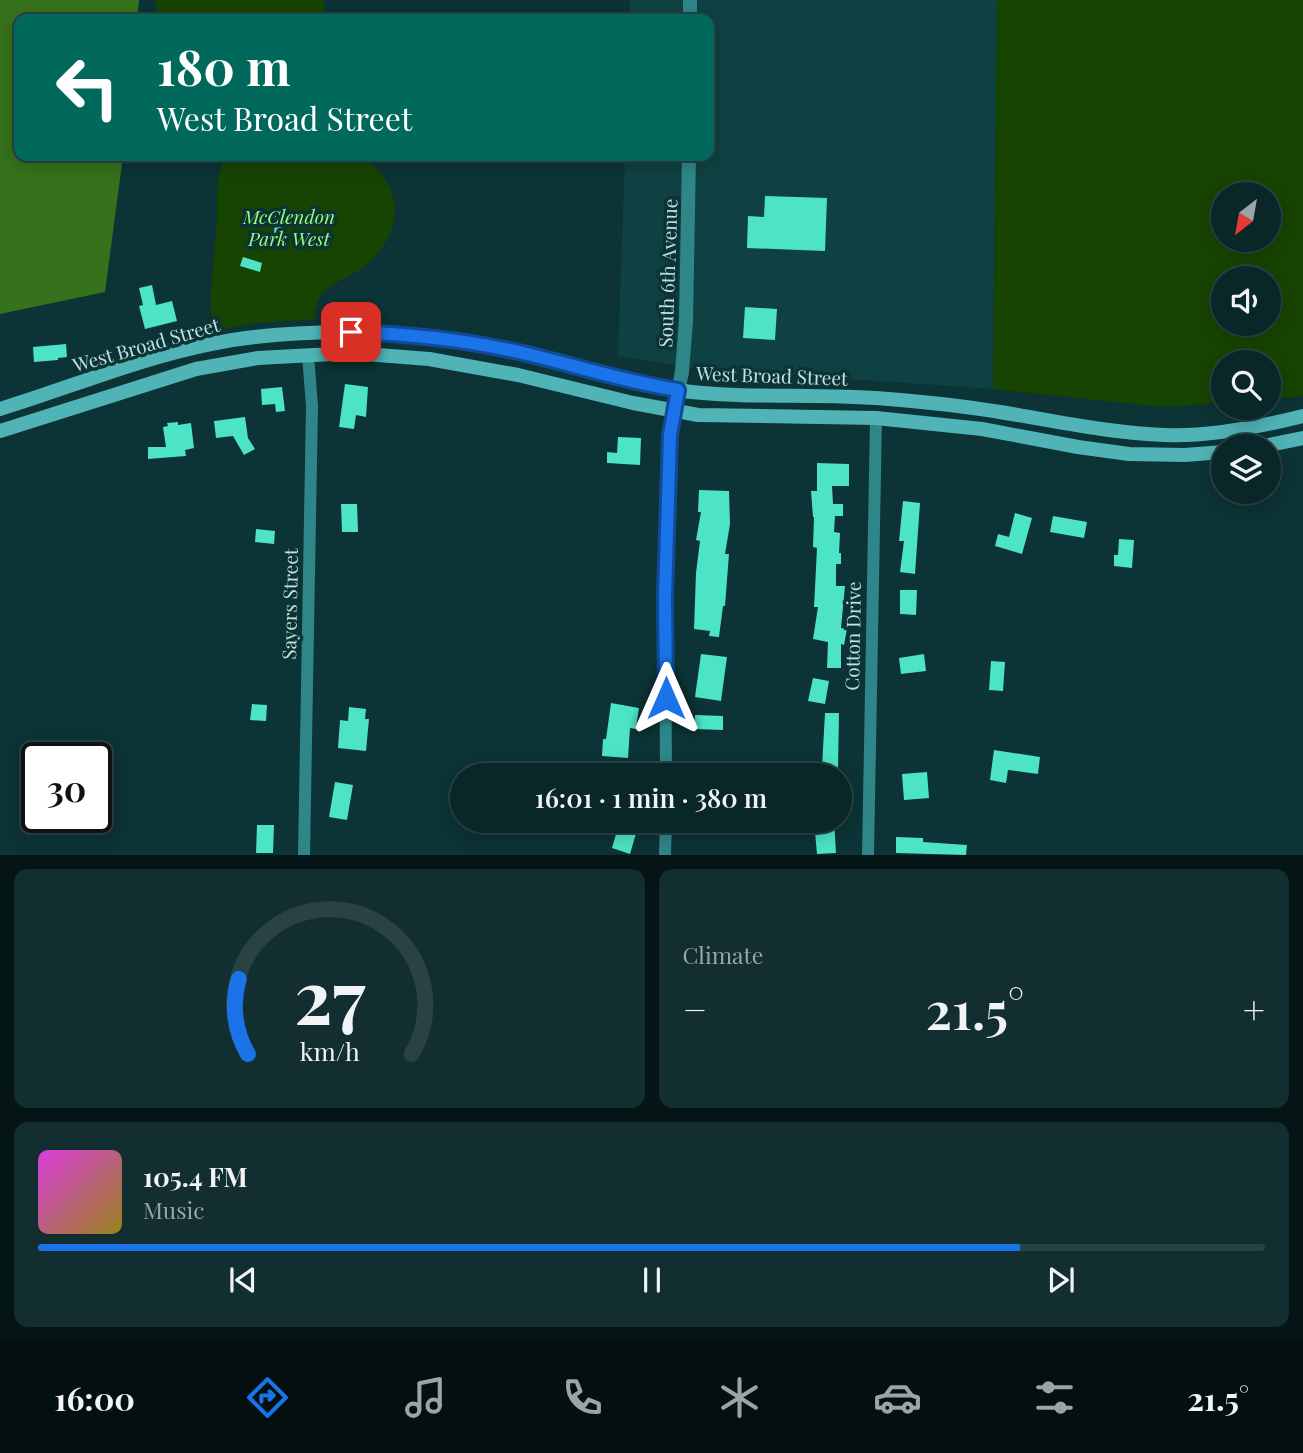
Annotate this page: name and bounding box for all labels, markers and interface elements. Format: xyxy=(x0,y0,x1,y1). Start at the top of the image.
text: 180 m xyxy=(157,33,291,98)
icon: left xyxy=(42,42,133,133)
text: West Broad Street xyxy=(157,96,412,139)
north arrow xyxy=(1211,182,1281,252)
map controls xyxy=(1211,182,1281,504)
street label: South 6th Avenue xyxy=(651,198,683,348)
park label: McClendon Park West xyxy=(242,203,335,251)
button: sound xyxy=(1211,266,1281,336)
pin xyxy=(321,302,381,362)
street label: West Broad Street xyxy=(69,311,223,378)
icon: arrive xyxy=(332,313,370,351)
button: search xyxy=(1211,350,1281,420)
street label: West Broad Street xyxy=(695,359,848,391)
button: layers xyxy=(1211,434,1281,504)
street label: Sayers Street xyxy=(275,548,303,660)
street label: Cotton Drive xyxy=(838,581,866,691)
position arrow xyxy=(629,661,703,735)
speed limit sign: 30 xyxy=(21,742,112,833)
text: 16:01 · 1 min · 380 m xyxy=(535,780,767,815)
text: Climate xyxy=(683,939,763,970)
text: 27 xyxy=(294,946,366,1043)
text: 21.5° xyxy=(925,974,1024,1043)
text: − xyxy=(683,983,707,1034)
text: + xyxy=(1243,983,1265,1034)
text: km/h xyxy=(299,1034,360,1067)
text: 105.4 FM xyxy=(143,1159,248,1194)
text: Music xyxy=(143,1194,204,1225)
icon: previous xyxy=(224,1261,262,1299)
icon: pause xyxy=(633,1261,671,1299)
icon: next xyxy=(1042,1261,1080,1299)
icon: directions xyxy=(243,1373,292,1422)
icon: music xyxy=(401,1373,450,1422)
icon: phone xyxy=(558,1373,607,1422)
icon: climate xyxy=(715,1373,764,1422)
icon: car xyxy=(873,1373,922,1422)
icon: filters xyxy=(1030,1373,1079,1422)
text: 16:00 xyxy=(54,1376,135,1419)
text: 21.5° xyxy=(1187,1376,1249,1419)

